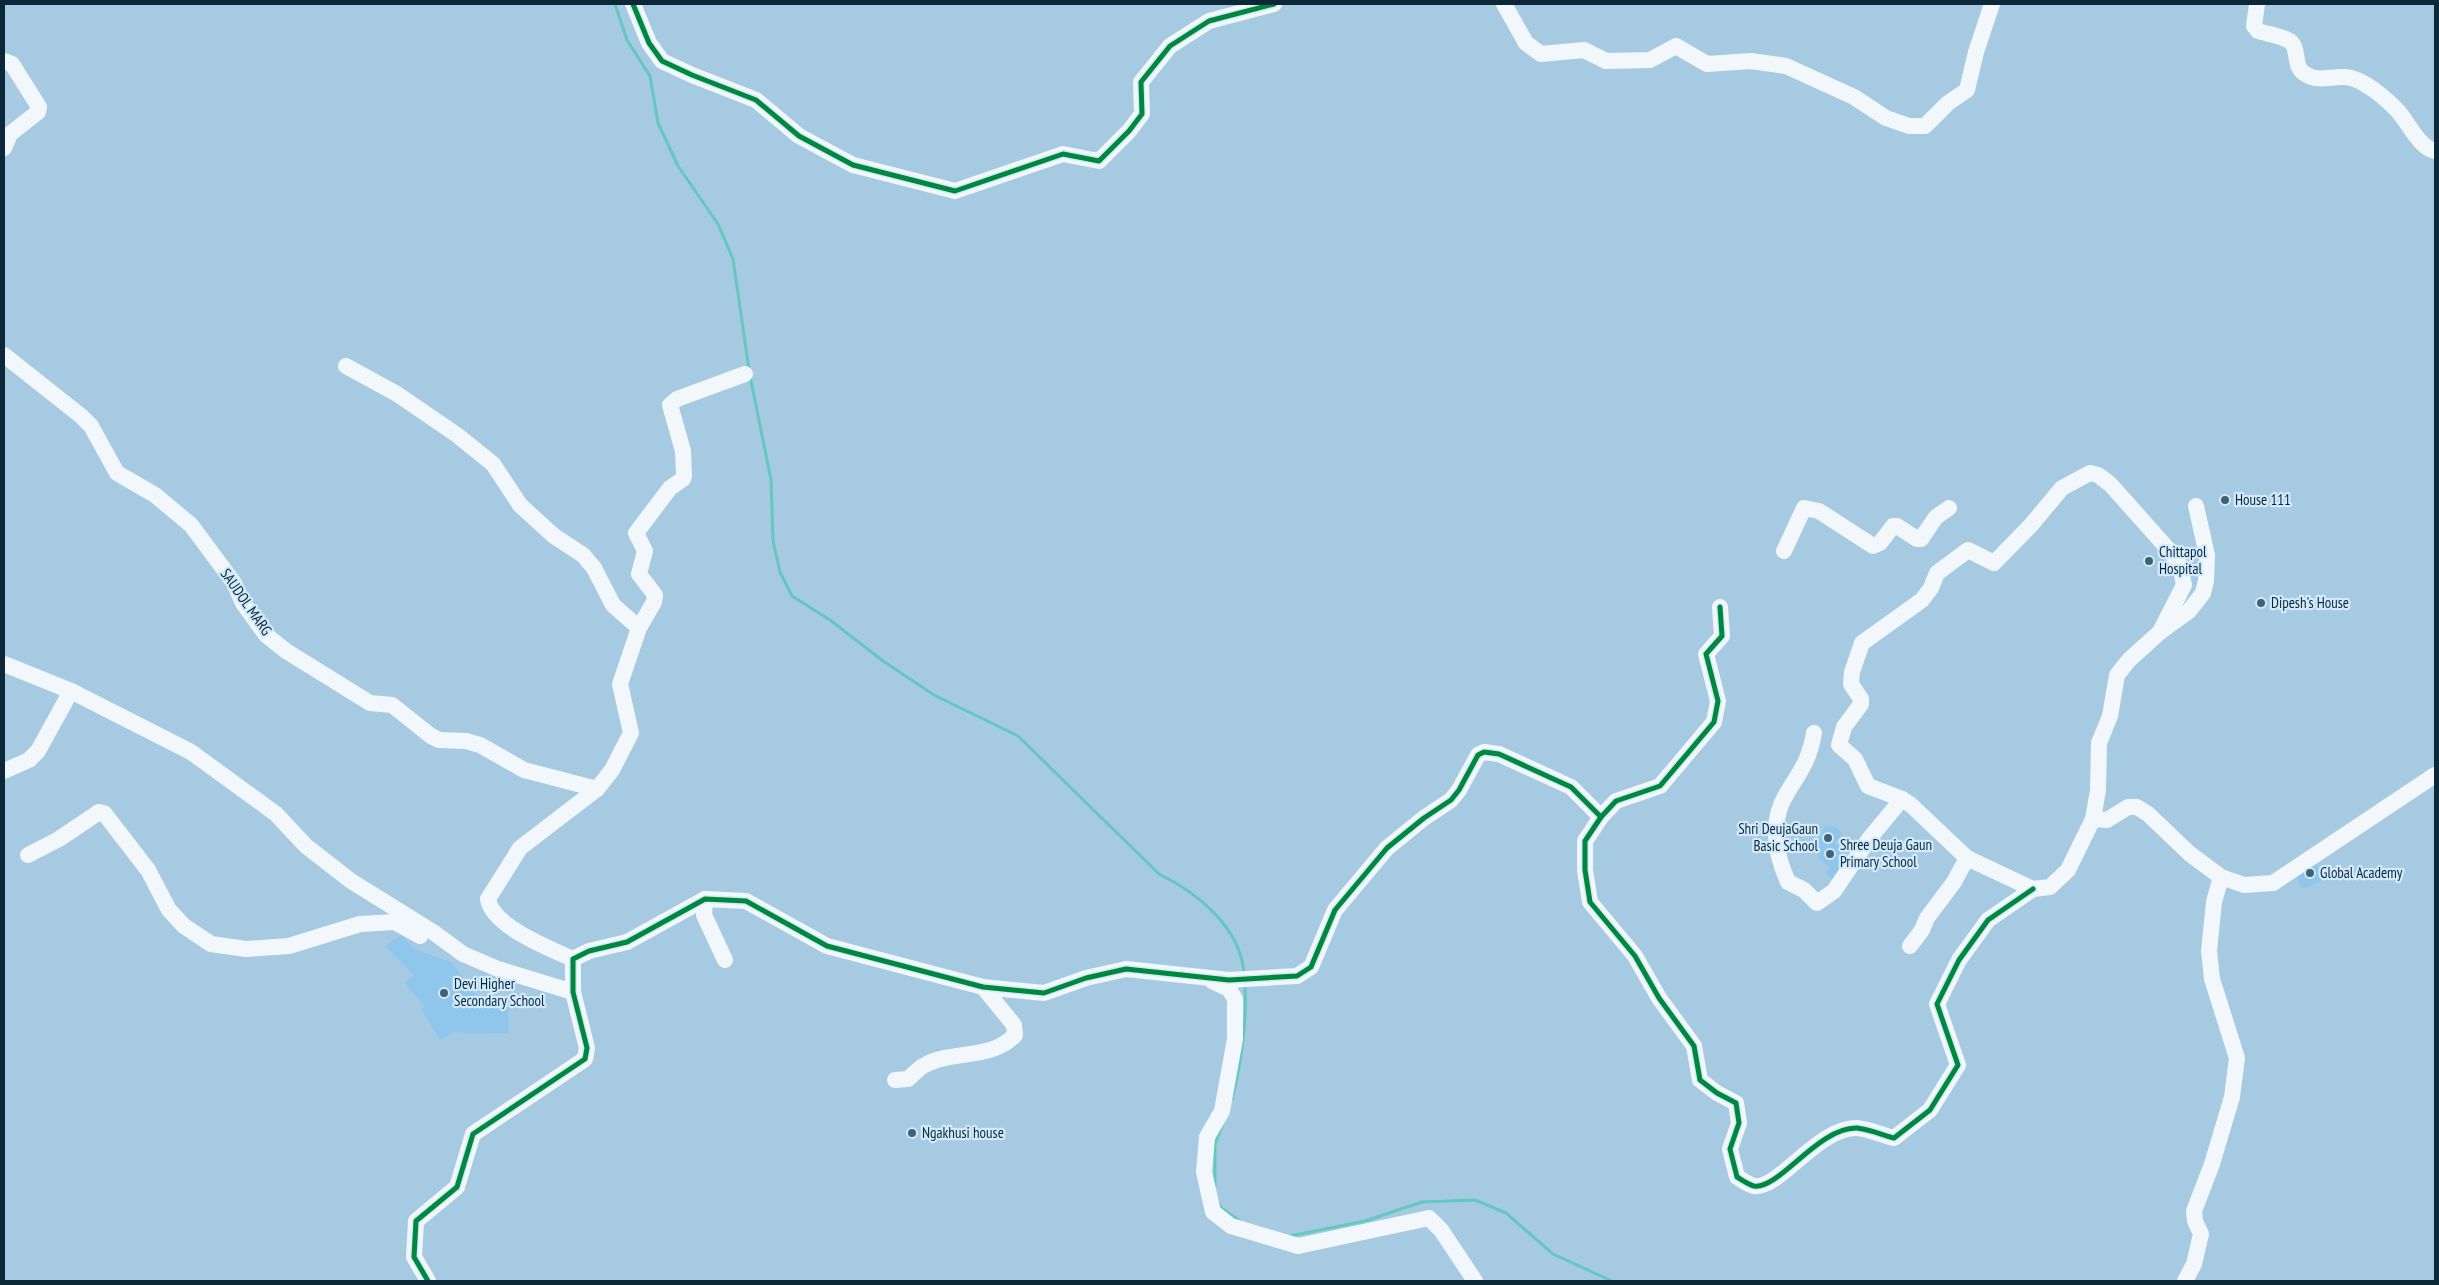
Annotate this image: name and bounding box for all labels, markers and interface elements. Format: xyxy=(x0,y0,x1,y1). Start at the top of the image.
place label: House 111 xyxy=(2235,490,2291,509)
marker: House 111 xyxy=(2219,494,2231,506)
place label: Chittapol Hospital xyxy=(2159,542,2207,578)
marker: Chittapol Hospital xyxy=(2143,555,2155,567)
street label: SAUDOL MARG xyxy=(217,565,276,639)
place label: Dipesh's House xyxy=(2271,593,2349,612)
marker: Dipesh's House xyxy=(2255,597,2267,609)
place label: Shri DeujaGaun Basic School xyxy=(1738,819,1818,855)
marker: Shri DeujaGaun Basic School xyxy=(1822,832,1834,844)
place label: Shree Deuja Gaun Primary School xyxy=(1840,835,1932,871)
marker: Shree Deuja Gaun Primary School xyxy=(1824,848,1836,860)
place label: Global Academy xyxy=(2320,863,2403,882)
marker: Global Academy xyxy=(2304,867,2316,879)
place label: Devi Higher Secondary School xyxy=(454,974,545,1010)
marker: Devi Higher Secondary School xyxy=(438,987,450,999)
place label: Ngakhusi house xyxy=(922,1123,1004,1142)
marker: Ngakhusi house xyxy=(906,1127,918,1139)

